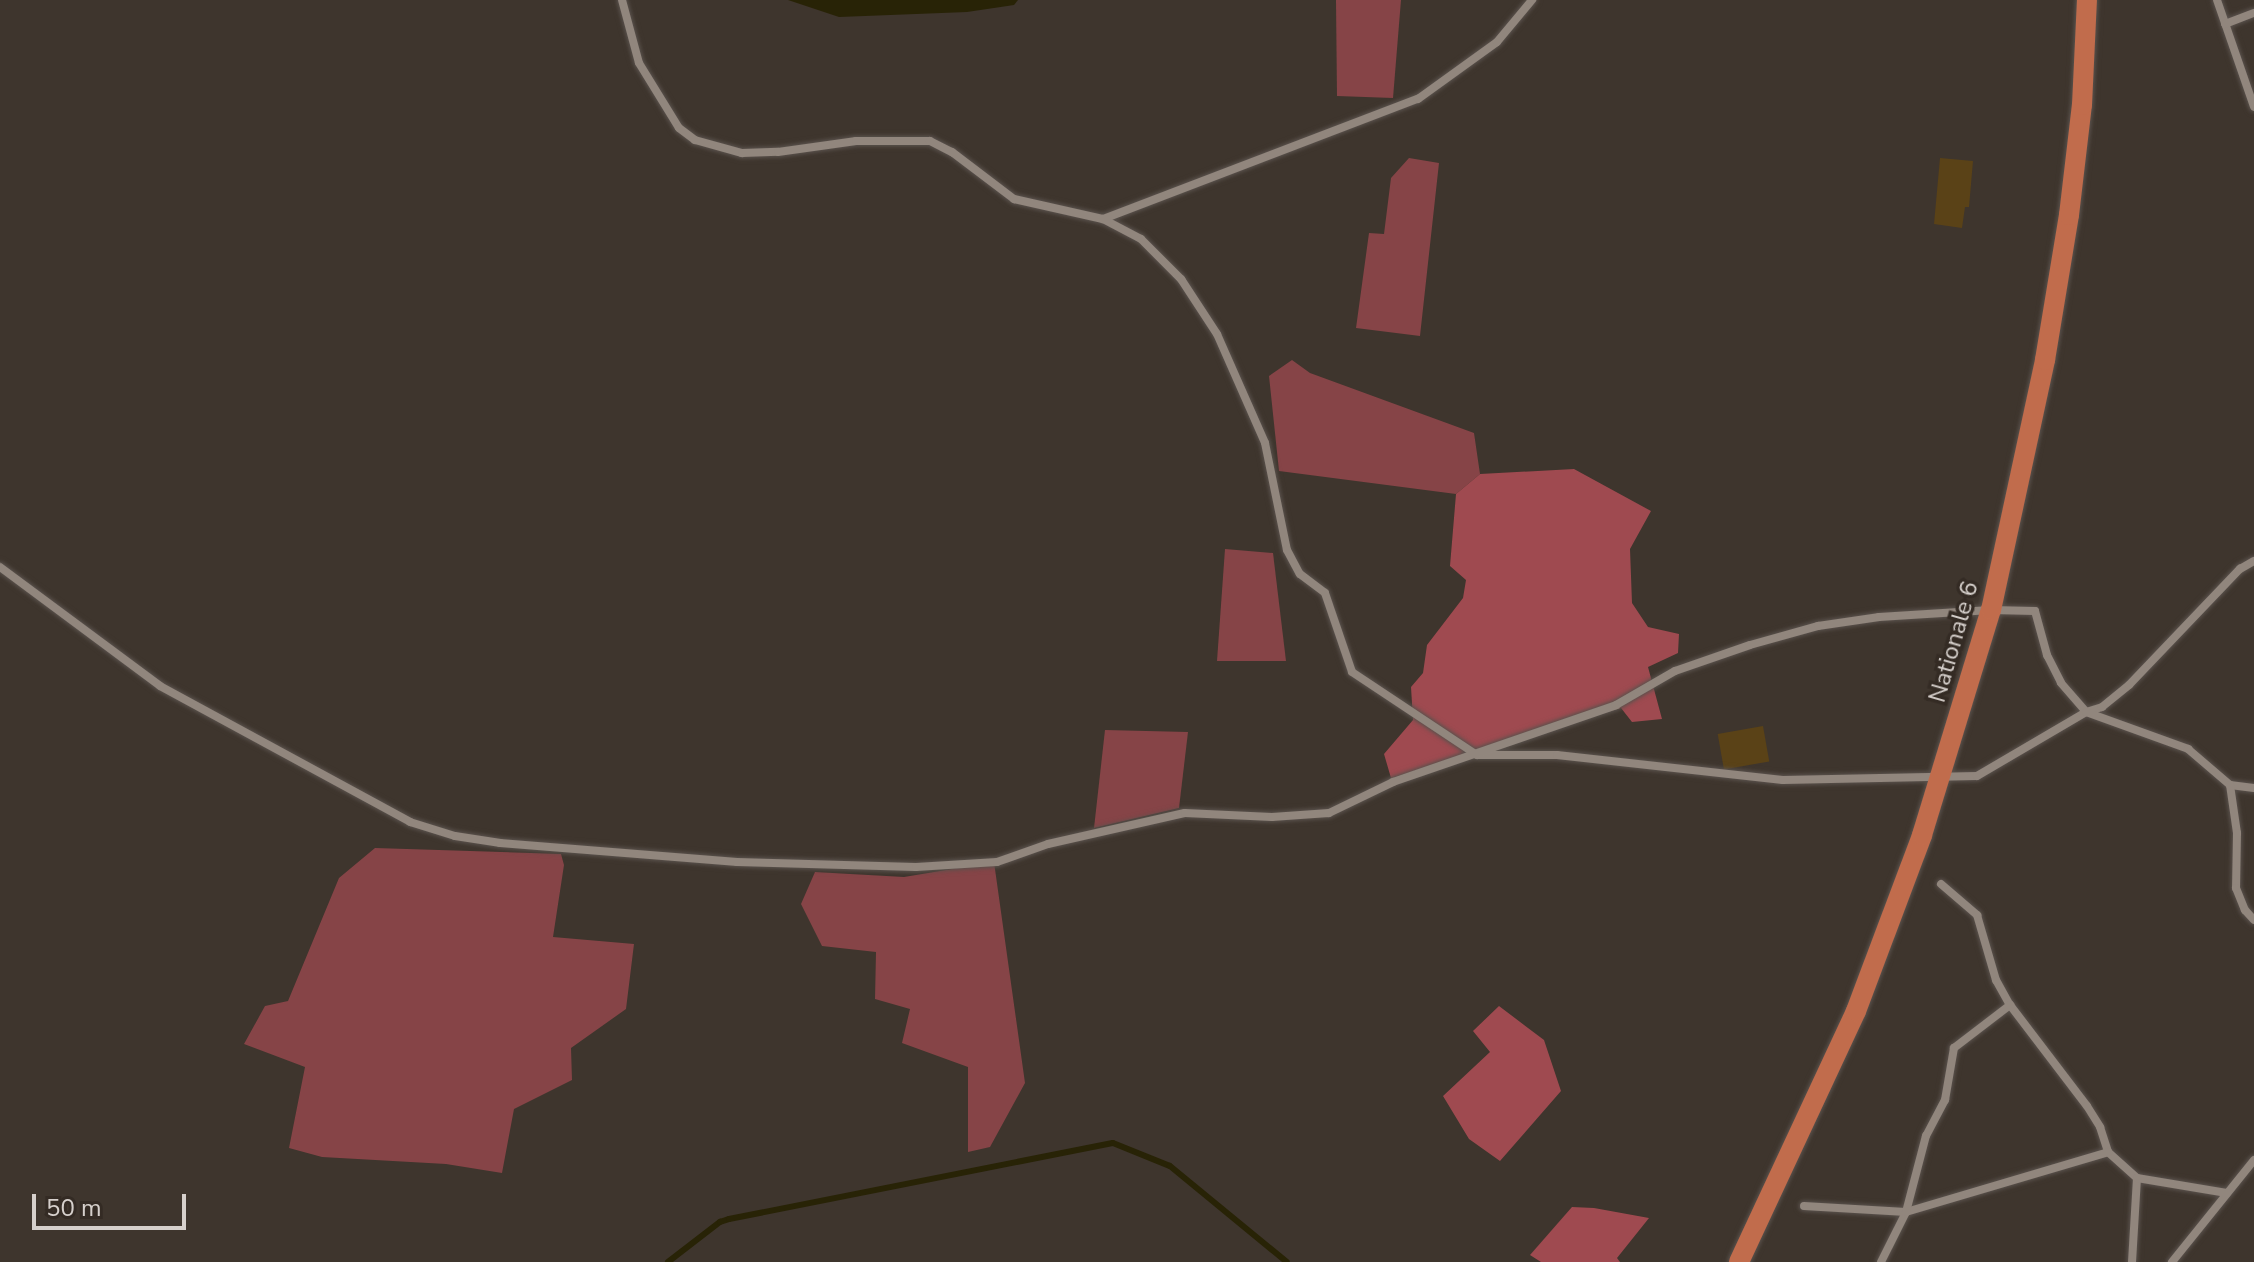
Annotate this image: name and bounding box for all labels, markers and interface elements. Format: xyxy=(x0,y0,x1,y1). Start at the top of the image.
street label: Nationale 6 xyxy=(1923,578,1985,706)
scale bar xyxy=(36,1178,190,1228)
text: 50 m xyxy=(46,1192,102,1224)

